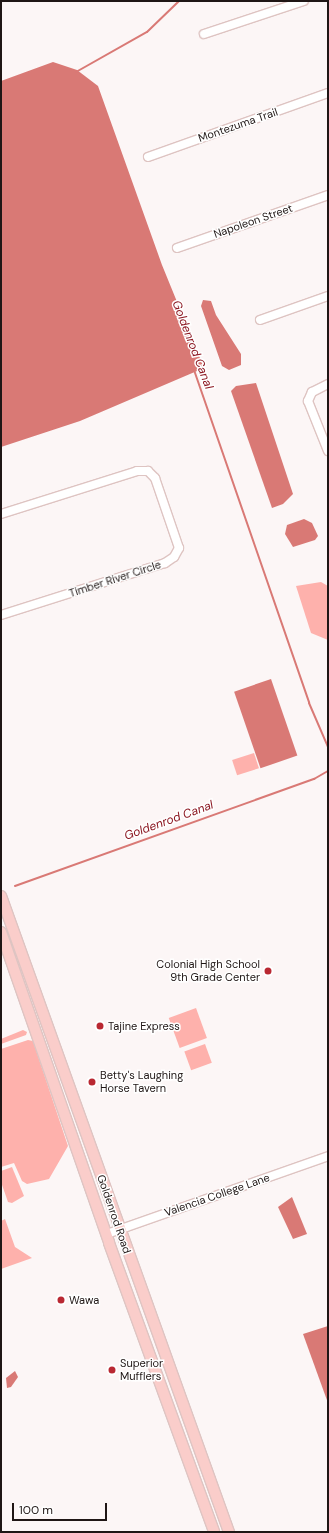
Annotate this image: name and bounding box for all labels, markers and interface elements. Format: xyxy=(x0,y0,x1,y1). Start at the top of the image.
street label: Montezuma Trail xyxy=(197,105,279,145)
street label: Napoleon Street xyxy=(212,201,294,241)
water label: Goldenrod Canal xyxy=(168,299,216,391)
street label: Timber River Circle xyxy=(67,558,163,600)
water label: Goldenrod Canal xyxy=(122,798,216,844)
place label: Colonial High School 9th Grade Center xyxy=(156,958,260,984)
marker: Colonial High School 9th Grade Center xyxy=(263,966,273,976)
place label: Tajine Express xyxy=(108,1019,180,1033)
marker: Tajine Express xyxy=(95,1021,105,1031)
place label: Betty's Laughing Horse Tavern xyxy=(100,1069,183,1095)
marker: Betty's Laughing Horse Tavern xyxy=(87,1077,97,1087)
street label: Valencia College Lane xyxy=(163,1171,271,1219)
street label: Goldenrod Road xyxy=(94,1173,134,1255)
place label: Wawa xyxy=(69,1293,99,1307)
marker: Wawa xyxy=(56,1295,66,1305)
place label: Superior Mufflers xyxy=(120,1357,163,1383)
marker: Superior Mufflers xyxy=(107,1365,117,1375)
scale bar xyxy=(14,1495,109,1521)
text: 100 m xyxy=(19,1502,53,1518)

